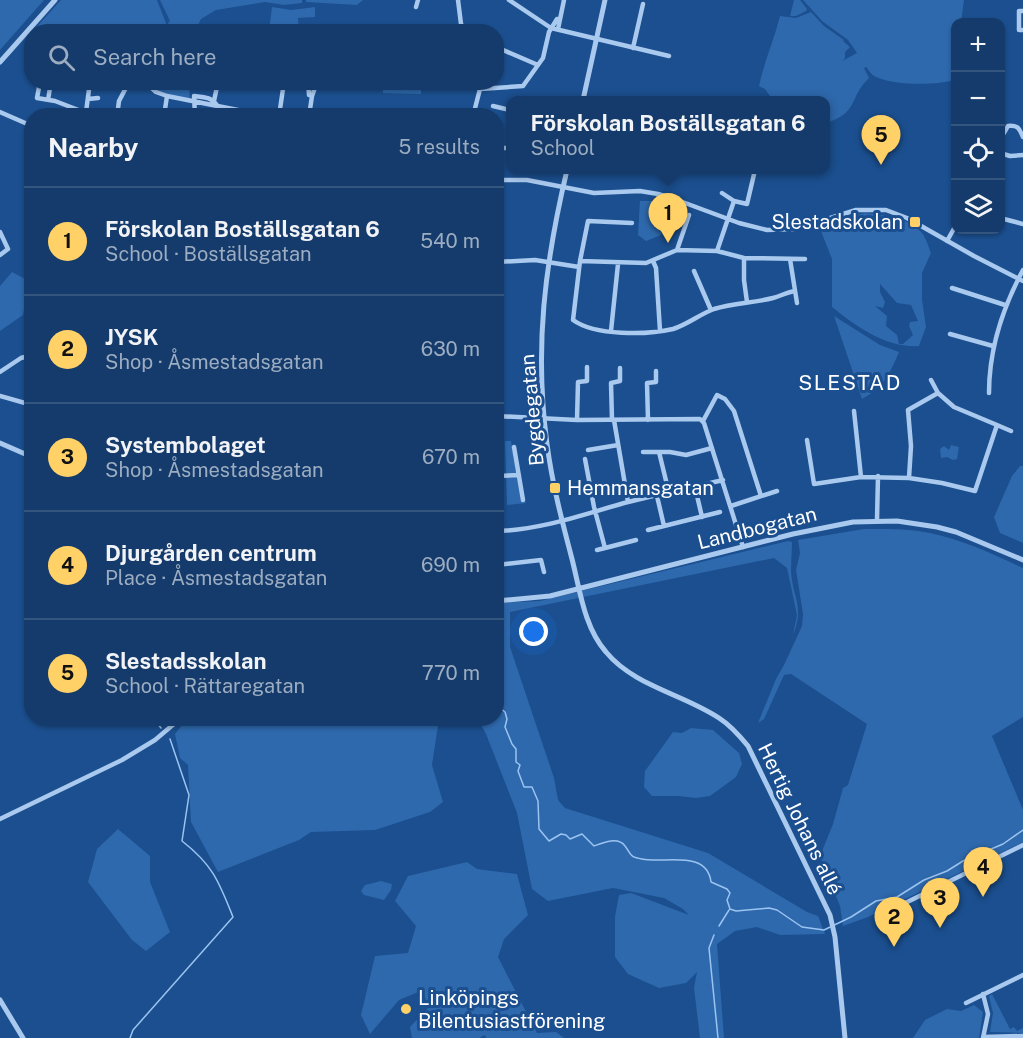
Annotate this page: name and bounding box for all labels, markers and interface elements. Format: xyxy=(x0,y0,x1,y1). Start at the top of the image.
map controls xyxy=(951,18,1005,234)
button: + xyxy=(951,18,1005,72)
search box xyxy=(24,24,504,90)
icon: search xyxy=(45,41,78,74)
text: Search here xyxy=(93,44,217,70)
button: − xyxy=(951,72,1005,126)
popup xyxy=(506,96,830,174)
text: Förskolan Boställsgatan 6 xyxy=(531,110,805,136)
pin: 5 xyxy=(862,116,900,165)
button: locate xyxy=(951,126,1005,180)
text: Nearby xyxy=(48,132,138,163)
text: 5 results xyxy=(398,135,480,159)
text: School xyxy=(531,136,595,160)
button: layers xyxy=(951,180,1005,234)
pin: 1 xyxy=(648,194,688,243)
place label: Slestadskolan xyxy=(771,210,903,234)
marker: Slestadskolan xyxy=(908,215,922,229)
text: Förskolan Boställsgatan 6 xyxy=(105,216,380,242)
text: 1 xyxy=(63,229,72,253)
text: 540 m xyxy=(420,229,480,253)
text: School · Boställsgatan xyxy=(105,242,312,266)
text: JYSK xyxy=(105,324,159,350)
text: 2 xyxy=(61,337,74,361)
text: 630 m xyxy=(421,337,480,361)
text: Shop · Åsmestadsgatan xyxy=(105,350,324,374)
street label: Bygdegatan xyxy=(515,353,549,467)
district label: SLESTAD xyxy=(798,370,902,395)
text: Systembolaget xyxy=(105,432,266,458)
text: 3 xyxy=(61,445,74,469)
text: 670 m xyxy=(422,445,480,469)
text: Shop · Åsmestadsgatan xyxy=(105,458,324,482)
place label: Hemmansgatan xyxy=(567,476,714,500)
marker: Hemmansgatan xyxy=(548,481,562,495)
street label: Landbogatan xyxy=(695,502,819,554)
text: Djurgården centrum xyxy=(105,540,317,566)
text: 4 xyxy=(61,553,74,577)
text: 690 m xyxy=(421,553,480,577)
text: Place · Åsmestadsgatan xyxy=(105,566,327,590)
your location xyxy=(519,617,548,646)
text: Slestadsskolan xyxy=(105,648,267,674)
text: 5 xyxy=(61,661,74,685)
text: 770 m xyxy=(422,661,480,685)
text: School · Rättaregatan xyxy=(105,674,305,698)
street label: Hertig Johans allé xyxy=(753,739,847,899)
pin: 4 xyxy=(964,848,1002,897)
pin: 3 xyxy=(920,878,960,928)
pin: 2 xyxy=(874,898,914,947)
place label: Linköpings Bilentusiastförening xyxy=(418,986,605,1033)
marker: Linköpings Bilentusiastförening xyxy=(399,1002,413,1016)

